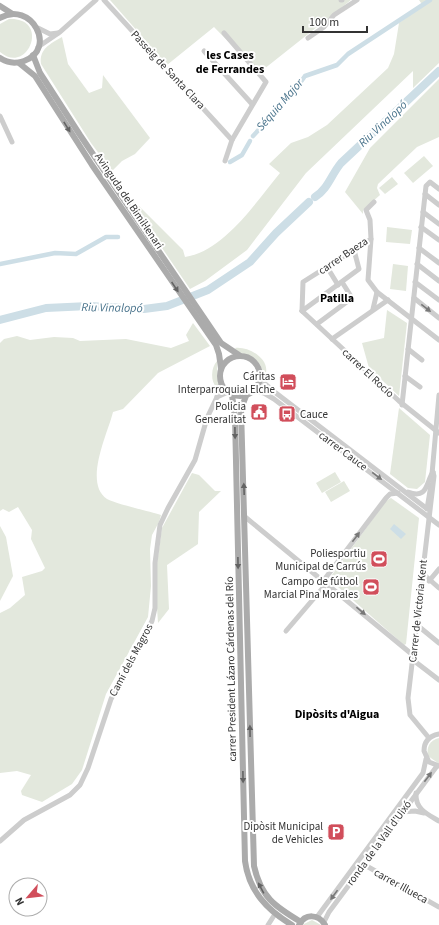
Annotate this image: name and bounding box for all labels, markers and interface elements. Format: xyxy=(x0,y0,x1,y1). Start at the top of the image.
scale bar xyxy=(303,8,367,34)
text: 100 m xyxy=(309,14,339,31)
street label: Passeig de Santa Clara xyxy=(128,27,208,113)
district label: les Cases de Ferrandes xyxy=(196,47,264,78)
water label: Séquia Major xyxy=(253,75,308,135)
water label: Riu Vinalopó xyxy=(355,97,411,151)
one-way arrow xyxy=(64,121,71,133)
street label: Avinguda del Bimil·lenari xyxy=(91,150,167,252)
street label: carrer Baeza xyxy=(315,234,371,278)
one-way arrow xyxy=(171,282,179,292)
district label: Patilla xyxy=(320,290,354,307)
water label: Riu Vinalopó xyxy=(81,299,143,317)
one-way arrow xyxy=(421,303,432,312)
street label: carrer El Rocío xyxy=(339,345,397,401)
place label: Cáritas Interparroquial Elche xyxy=(178,369,276,397)
hotel icon: Cáritas Interparroquial Elche xyxy=(278,372,298,392)
place label: Policia Generalitat xyxy=(195,399,246,427)
public building icon: Policia Generalitat xyxy=(249,402,269,422)
bus stop icon: Cauce xyxy=(277,404,297,424)
place label: Cauce xyxy=(300,407,329,422)
one-way arrow xyxy=(232,427,239,439)
street label: carrer Cauce xyxy=(316,428,371,475)
one-way arrow xyxy=(371,472,382,481)
one-way arrow xyxy=(240,483,247,495)
one-way arrow xyxy=(352,532,360,543)
place label: Poliesportiu Municipal de Carrús xyxy=(275,546,366,574)
sports icon: Poliesportiu Municipal de Carrús xyxy=(369,549,389,569)
one-way arrow xyxy=(235,557,242,569)
street label: Carrer de Victoria Kent xyxy=(405,559,431,663)
place label: Campo de fútbol Marcial Pina Morales xyxy=(264,574,358,602)
street label: carrer President Lázaro Cárdenas del Río xyxy=(222,576,240,762)
sports icon: Campo de fútbol Marcial Pina Morales xyxy=(361,577,381,597)
one-way arrow xyxy=(356,607,367,616)
street label: Camí dels Magros xyxy=(106,621,157,699)
district label: Dipòsits d'Aigua xyxy=(295,706,379,723)
one-way arrow xyxy=(247,724,253,737)
one-way arrow xyxy=(240,771,246,784)
one-way arrow xyxy=(424,771,432,782)
street label: ronda de la Vall d'Uixó xyxy=(343,797,415,889)
place label: Dipòsit Municipal de Vehicles xyxy=(244,819,323,847)
parking icon: Dipòsit Municipal de Vehicles xyxy=(326,822,346,842)
street label: carrer Illueca xyxy=(371,865,431,907)
north arrow xyxy=(8,877,48,917)
one-way arrow xyxy=(258,882,265,893)
one-way arrow xyxy=(330,889,339,900)
text: N xyxy=(11,895,28,908)

